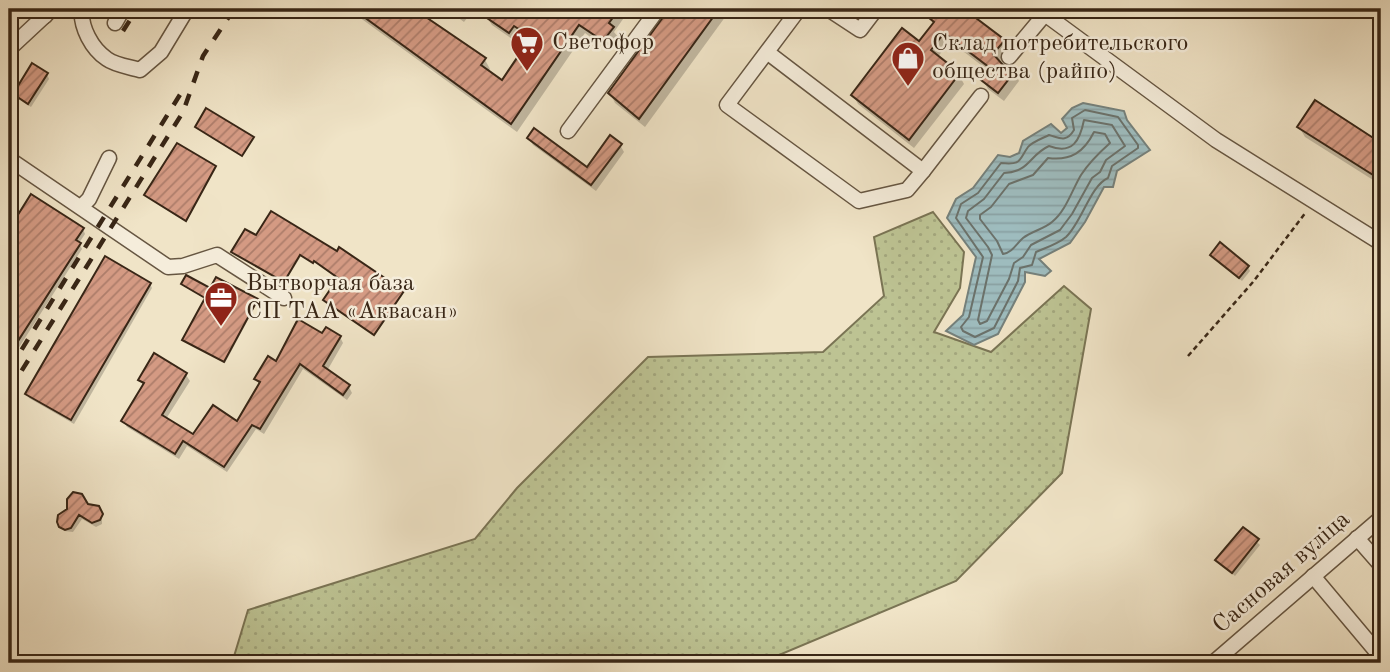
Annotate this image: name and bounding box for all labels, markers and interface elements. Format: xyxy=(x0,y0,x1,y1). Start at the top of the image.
supermarket icon: Светофор xyxy=(508,24,546,73)
place label: Светофор xyxy=(552,31,654,55)
place label: Склад потребительского общества (райпо) xyxy=(932,32,1188,84)
shop icon: Склад потребительского общества (райпо) xyxy=(889,39,927,88)
place label: Вытворчая база СП ТАА «Аквасан» xyxy=(246,272,459,324)
office icon: Вытворчая база СП ТАА «Аквасан» xyxy=(202,279,240,328)
street label: Сасновая вуліца xyxy=(1209,507,1355,639)

